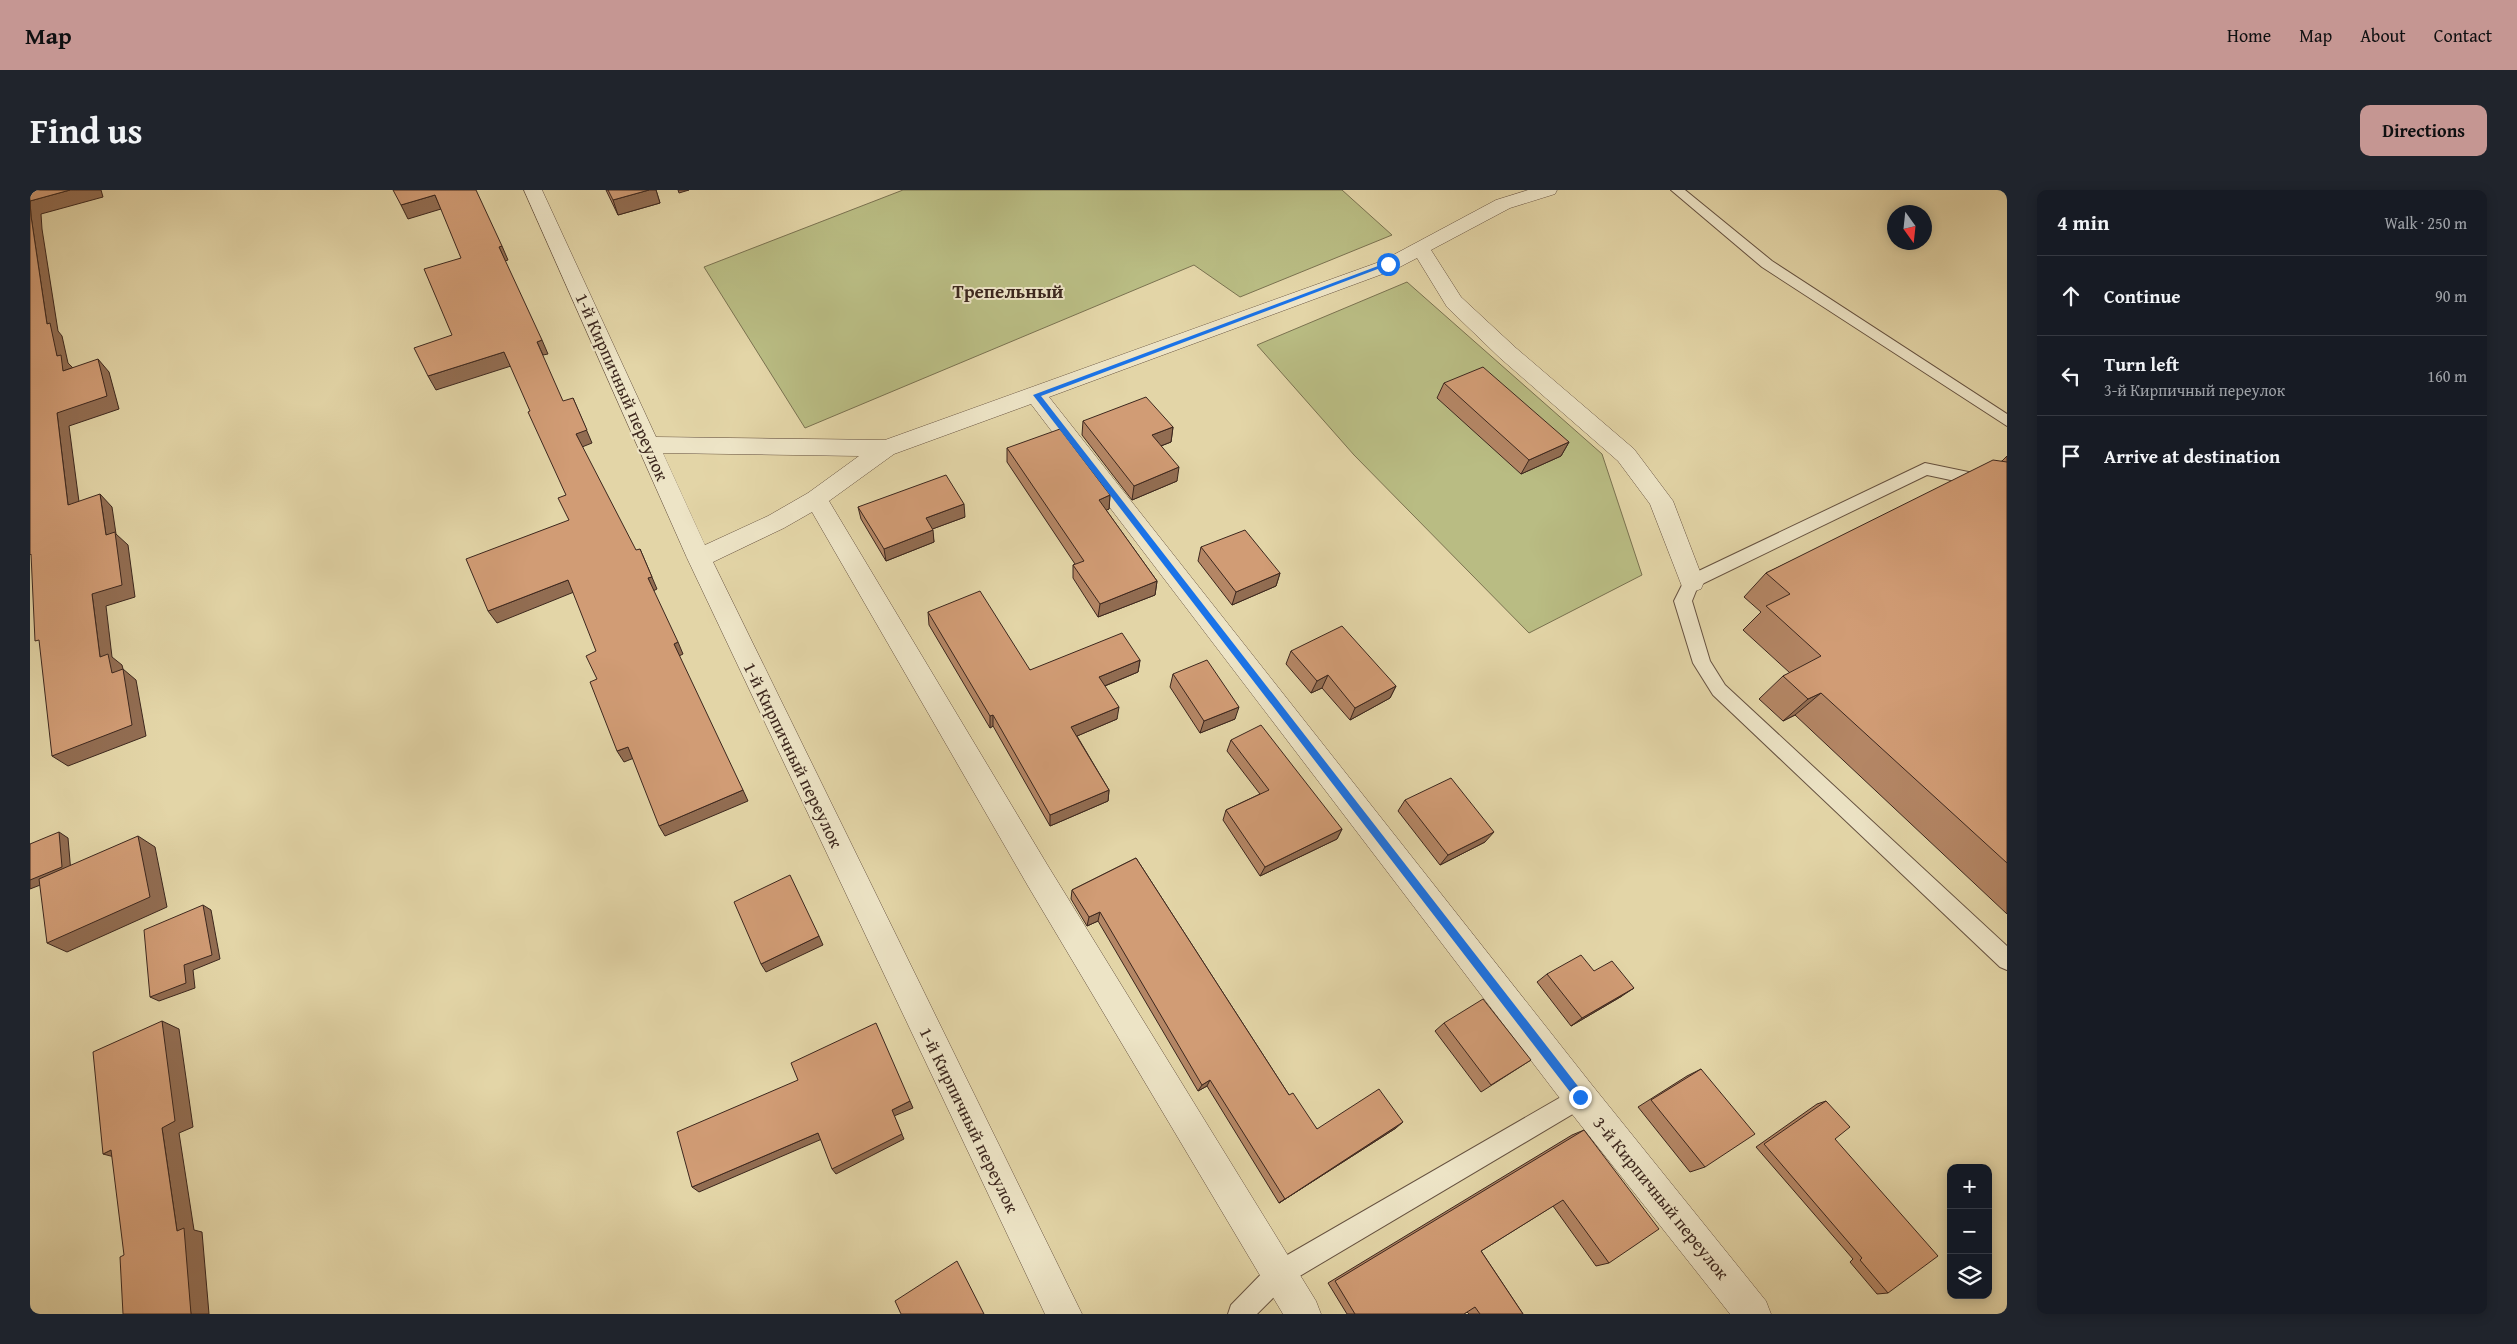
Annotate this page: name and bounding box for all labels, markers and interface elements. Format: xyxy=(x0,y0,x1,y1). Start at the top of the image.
text: Map xyxy=(25,18,72,53)
text: Home xyxy=(2227,22,2271,49)
text: Map xyxy=(2299,22,2332,49)
text: About xyxy=(2360,22,2406,49)
text: Contact xyxy=(2434,22,2492,49)
text: Find us xyxy=(30,105,143,156)
button: Directions xyxy=(2360,105,2487,156)
north arrow xyxy=(1887,205,1932,250)
text: 4 min xyxy=(2057,207,2109,238)
text: Walk · 250 m xyxy=(2384,211,2467,235)
route start xyxy=(1377,253,1400,276)
district label: Трепельный xyxy=(952,277,1064,305)
icon: ahead xyxy=(2057,282,2085,310)
text: Continue xyxy=(2104,282,2181,310)
text: 90 m xyxy=(2435,284,2467,308)
street label: 1-й Кирпичный переулок xyxy=(569,288,676,486)
text: Turn left xyxy=(2104,350,2179,378)
icon: left xyxy=(2057,362,2085,390)
text: 160 m xyxy=(2427,364,2467,388)
text: 3-й Кирпичный переулок xyxy=(2104,378,2285,402)
icon: arrive xyxy=(2057,442,2085,470)
text: Arrive at destination xyxy=(2104,442,2280,470)
street label: 1-й Кирпичный переулок xyxy=(737,657,850,853)
street label: 1-й Кирпичный переулок xyxy=(913,1022,1026,1218)
route end xyxy=(1569,1086,1592,1109)
street label: 3-й Кирпичный переулок xyxy=(1587,1110,1736,1286)
map controls xyxy=(1947,1164,1992,1299)
button: + xyxy=(1947,1164,1992,1209)
button: − xyxy=(1947,1209,1992,1254)
button: layers xyxy=(1947,1254,1992,1299)

